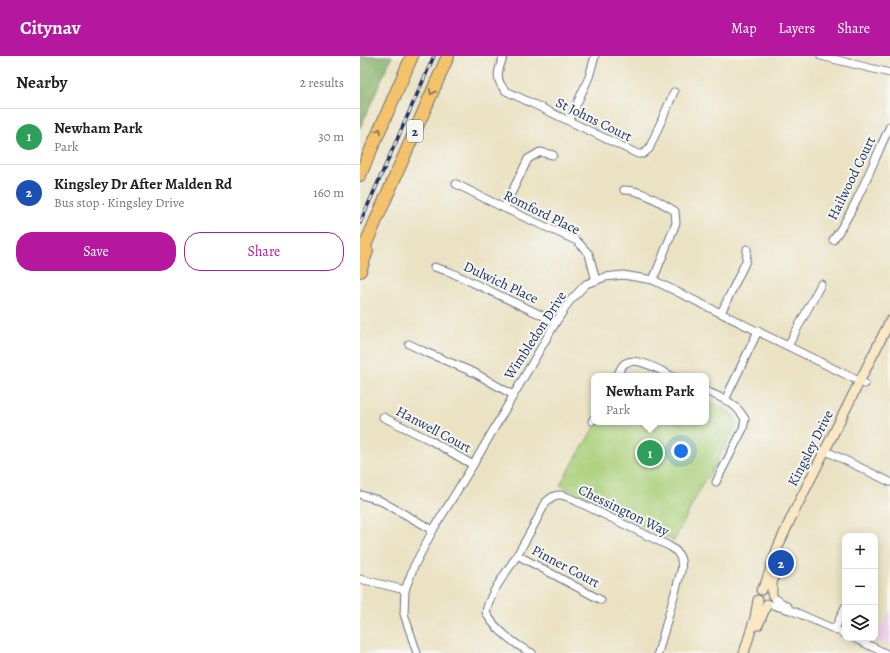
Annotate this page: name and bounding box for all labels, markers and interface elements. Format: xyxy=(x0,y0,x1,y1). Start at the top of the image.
text: Citynav xyxy=(20,15,81,41)
text: Map xyxy=(731,19,757,38)
text: Layers xyxy=(779,19,815,38)
text: Share xyxy=(837,19,870,38)
text: Nearby xyxy=(16,71,67,94)
text: 2 results xyxy=(300,74,344,91)
one-way arrow xyxy=(429,88,437,95)
street label: St Johns Court xyxy=(553,93,635,146)
text: Newham Park xyxy=(54,118,143,138)
road number: 2 xyxy=(407,120,423,142)
text: 1 xyxy=(27,128,31,145)
text: 30 m xyxy=(318,128,344,145)
one-way arrow xyxy=(374,128,382,135)
street label: Hailwood Court xyxy=(823,133,880,223)
text: Park xyxy=(54,138,78,155)
text: Kingsley Dr After Malden Rd xyxy=(54,174,232,194)
text: 2 xyxy=(26,184,32,201)
text: 160 m xyxy=(313,184,344,201)
street label: Romford Place xyxy=(500,186,583,239)
text: Bus stop · Kingsley Drive xyxy=(54,194,184,211)
button: Save xyxy=(16,232,176,271)
button: Share xyxy=(184,232,344,271)
street label: Dulwich Place xyxy=(460,257,541,308)
street label: Wimbledon Drive xyxy=(499,288,571,384)
popup xyxy=(591,373,709,425)
text: Newham Park xyxy=(606,381,694,401)
text: Park xyxy=(606,401,630,418)
street label: Hanwell Court xyxy=(393,402,475,457)
street label: Kingsley Drive xyxy=(783,407,838,490)
pin: 1 xyxy=(637,438,663,468)
your location xyxy=(671,441,691,461)
street label: Chessington Way xyxy=(575,480,673,541)
map controls xyxy=(842,533,878,641)
button: + xyxy=(842,533,878,569)
street label: Pinner Court xyxy=(529,541,603,592)
pin: 2 xyxy=(768,548,794,578)
button: − xyxy=(842,569,878,605)
button: layers xyxy=(842,605,878,641)

